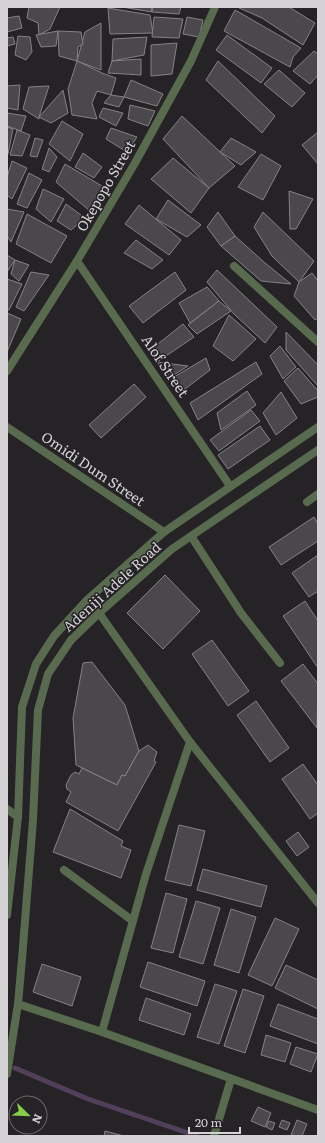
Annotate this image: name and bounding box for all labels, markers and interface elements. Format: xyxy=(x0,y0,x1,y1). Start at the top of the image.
street label: Okepopo Street xyxy=(71,136,140,235)
street label: Alof Street xyxy=(138,330,194,401)
street label: Omidi Dum Street xyxy=(38,426,150,510)
street label: Adeniji Adele Road xyxy=(58,536,165,636)
north arrow xyxy=(8,1095,48,1135)
scale bar xyxy=(189,1109,240,1135)
text: N xyxy=(29,1112,47,1127)
text: 20 m xyxy=(195,1113,222,1131)

